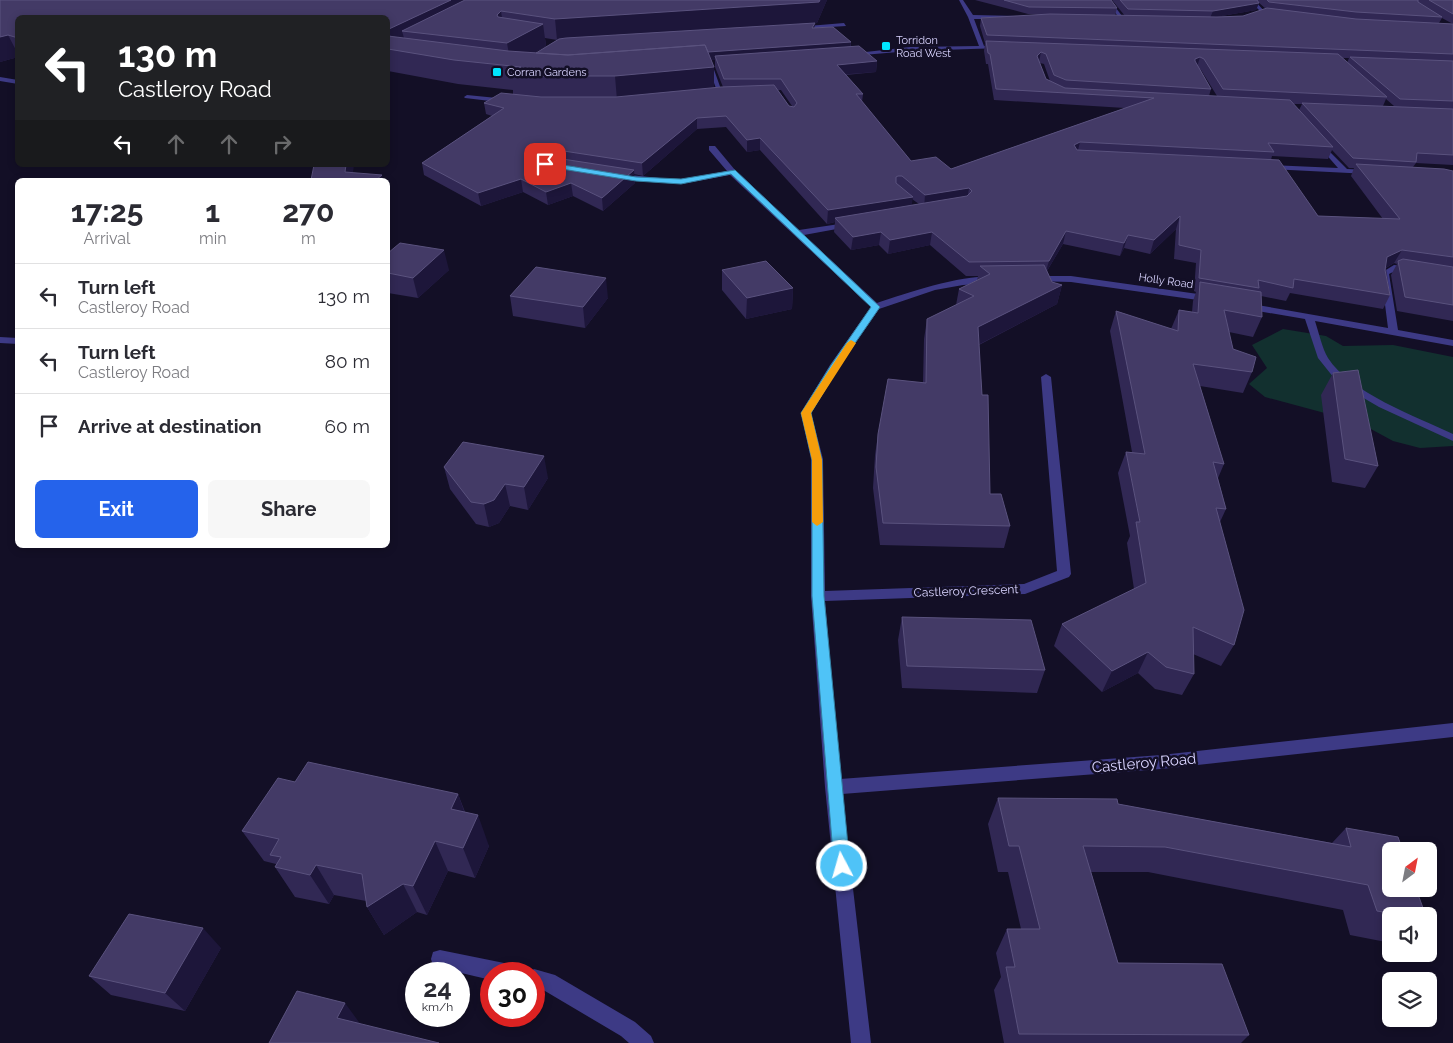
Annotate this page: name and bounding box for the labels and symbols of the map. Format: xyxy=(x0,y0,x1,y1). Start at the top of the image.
place label: Torridon Road West xyxy=(896,34,951,60)
marker: Torridon Road West xyxy=(880,40,892,52)
marker: Corran Gardens xyxy=(491,66,503,78)
place label: Corran Gardens xyxy=(507,66,587,79)
pin xyxy=(524,143,566,185)
street label: Holly Road xyxy=(1138,271,1194,291)
street label: Castleroy Crescent xyxy=(913,582,1019,600)
street label: Castleroy Road xyxy=(1091,749,1197,777)
position arrow xyxy=(815,839,867,891)
north arrow xyxy=(1382,842,1438,898)
speed limit sign: 30 xyxy=(480,962,545,1027)

